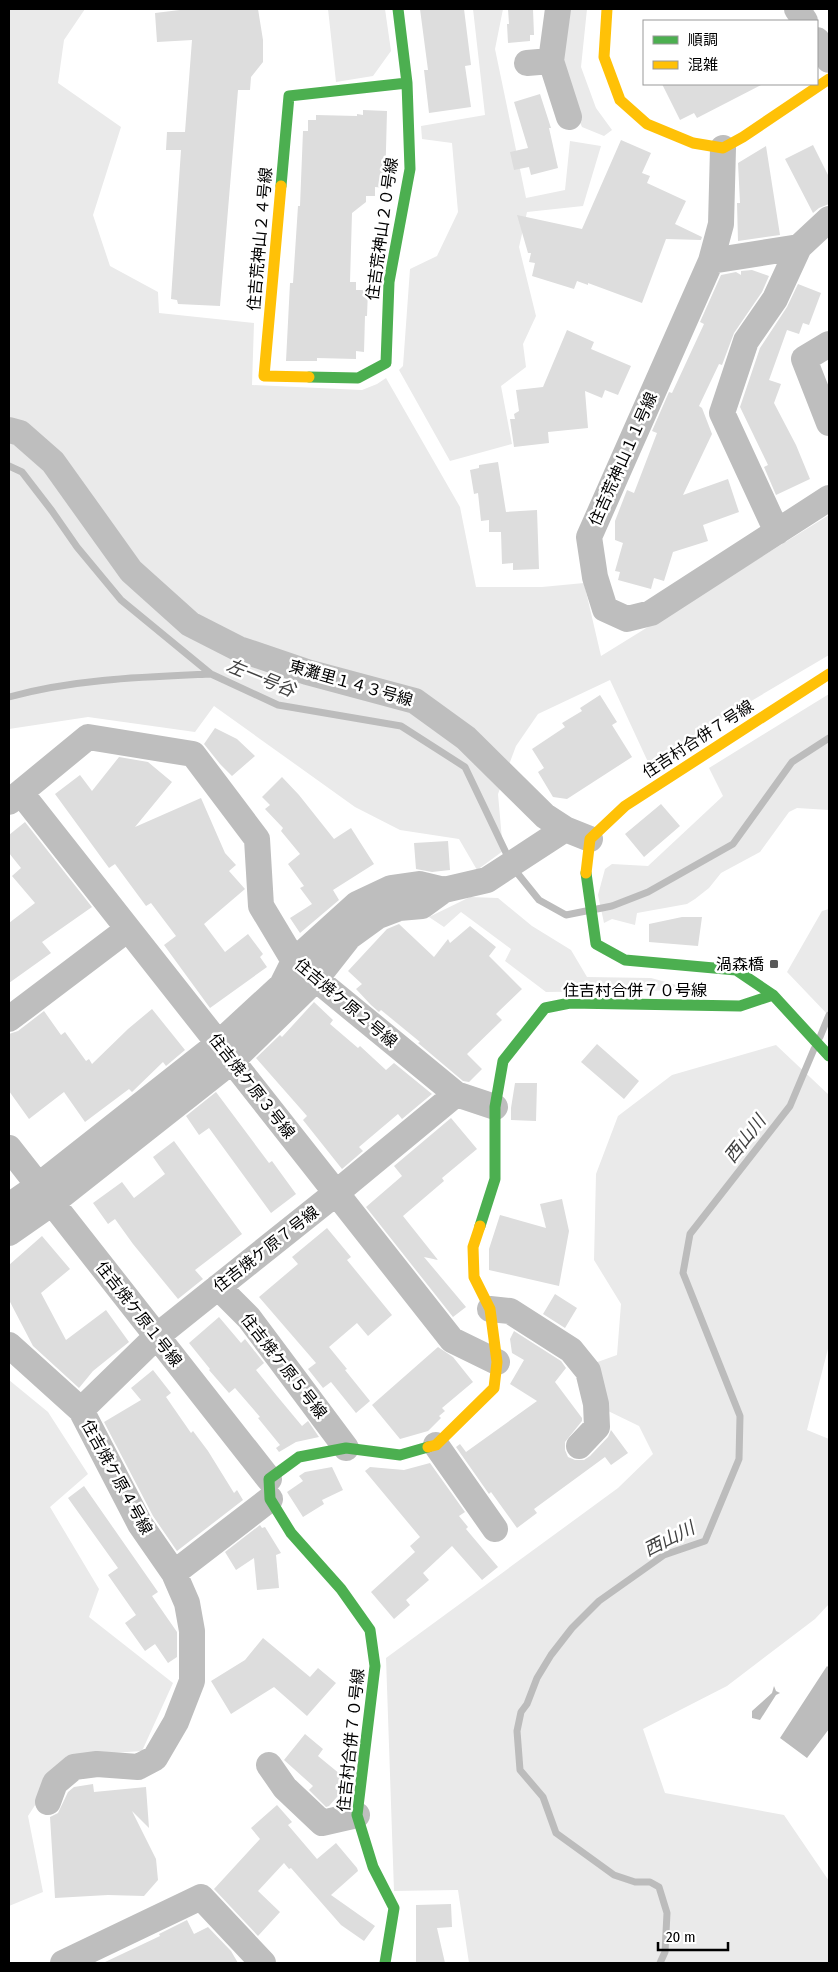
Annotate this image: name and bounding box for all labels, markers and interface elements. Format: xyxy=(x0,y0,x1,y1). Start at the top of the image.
legend xyxy=(643,20,818,85)
text: 順調 xyxy=(688,31,718,49)
text: 混雑 xyxy=(688,56,718,74)
street label: 住吉荒神山２０号線 xyxy=(363,156,401,302)
street label: 住吉荒神山２４号線 xyxy=(244,166,276,312)
street label: 住吉荒神山１１号線 xyxy=(585,389,661,529)
water label: 左一号谷 xyxy=(224,654,300,702)
street label: 東灘里１４３号線 xyxy=(287,656,415,710)
street label: 住吉村合併７号線 xyxy=(639,696,757,782)
street label: 住吉焼ケ原２号線 xyxy=(291,955,401,1051)
place label: 渦森橋 xyxy=(716,955,764,974)
marker: 渦森橋 xyxy=(768,958,780,970)
street label: 住吉村合併７０号線 xyxy=(563,981,707,1000)
street label: 住吉焼ケ原３号線 xyxy=(205,1030,299,1142)
water label: 西山川 xyxy=(720,1109,772,1167)
street label: 住吉焼ケ原７号線 xyxy=(210,1202,322,1296)
street label: 住吉焼ケ原１号線 xyxy=(92,1258,186,1370)
street label: 住吉焼ケ原５号線 xyxy=(237,1310,331,1422)
street label: 住吉焼ケ原４号線 xyxy=(78,1416,156,1538)
water label: 西山川 xyxy=(640,1516,700,1561)
street label: 住吉村合併７０号線 xyxy=(334,1667,368,1813)
scale bar xyxy=(658,1920,728,1952)
text: 20 m xyxy=(666,1928,696,1946)

